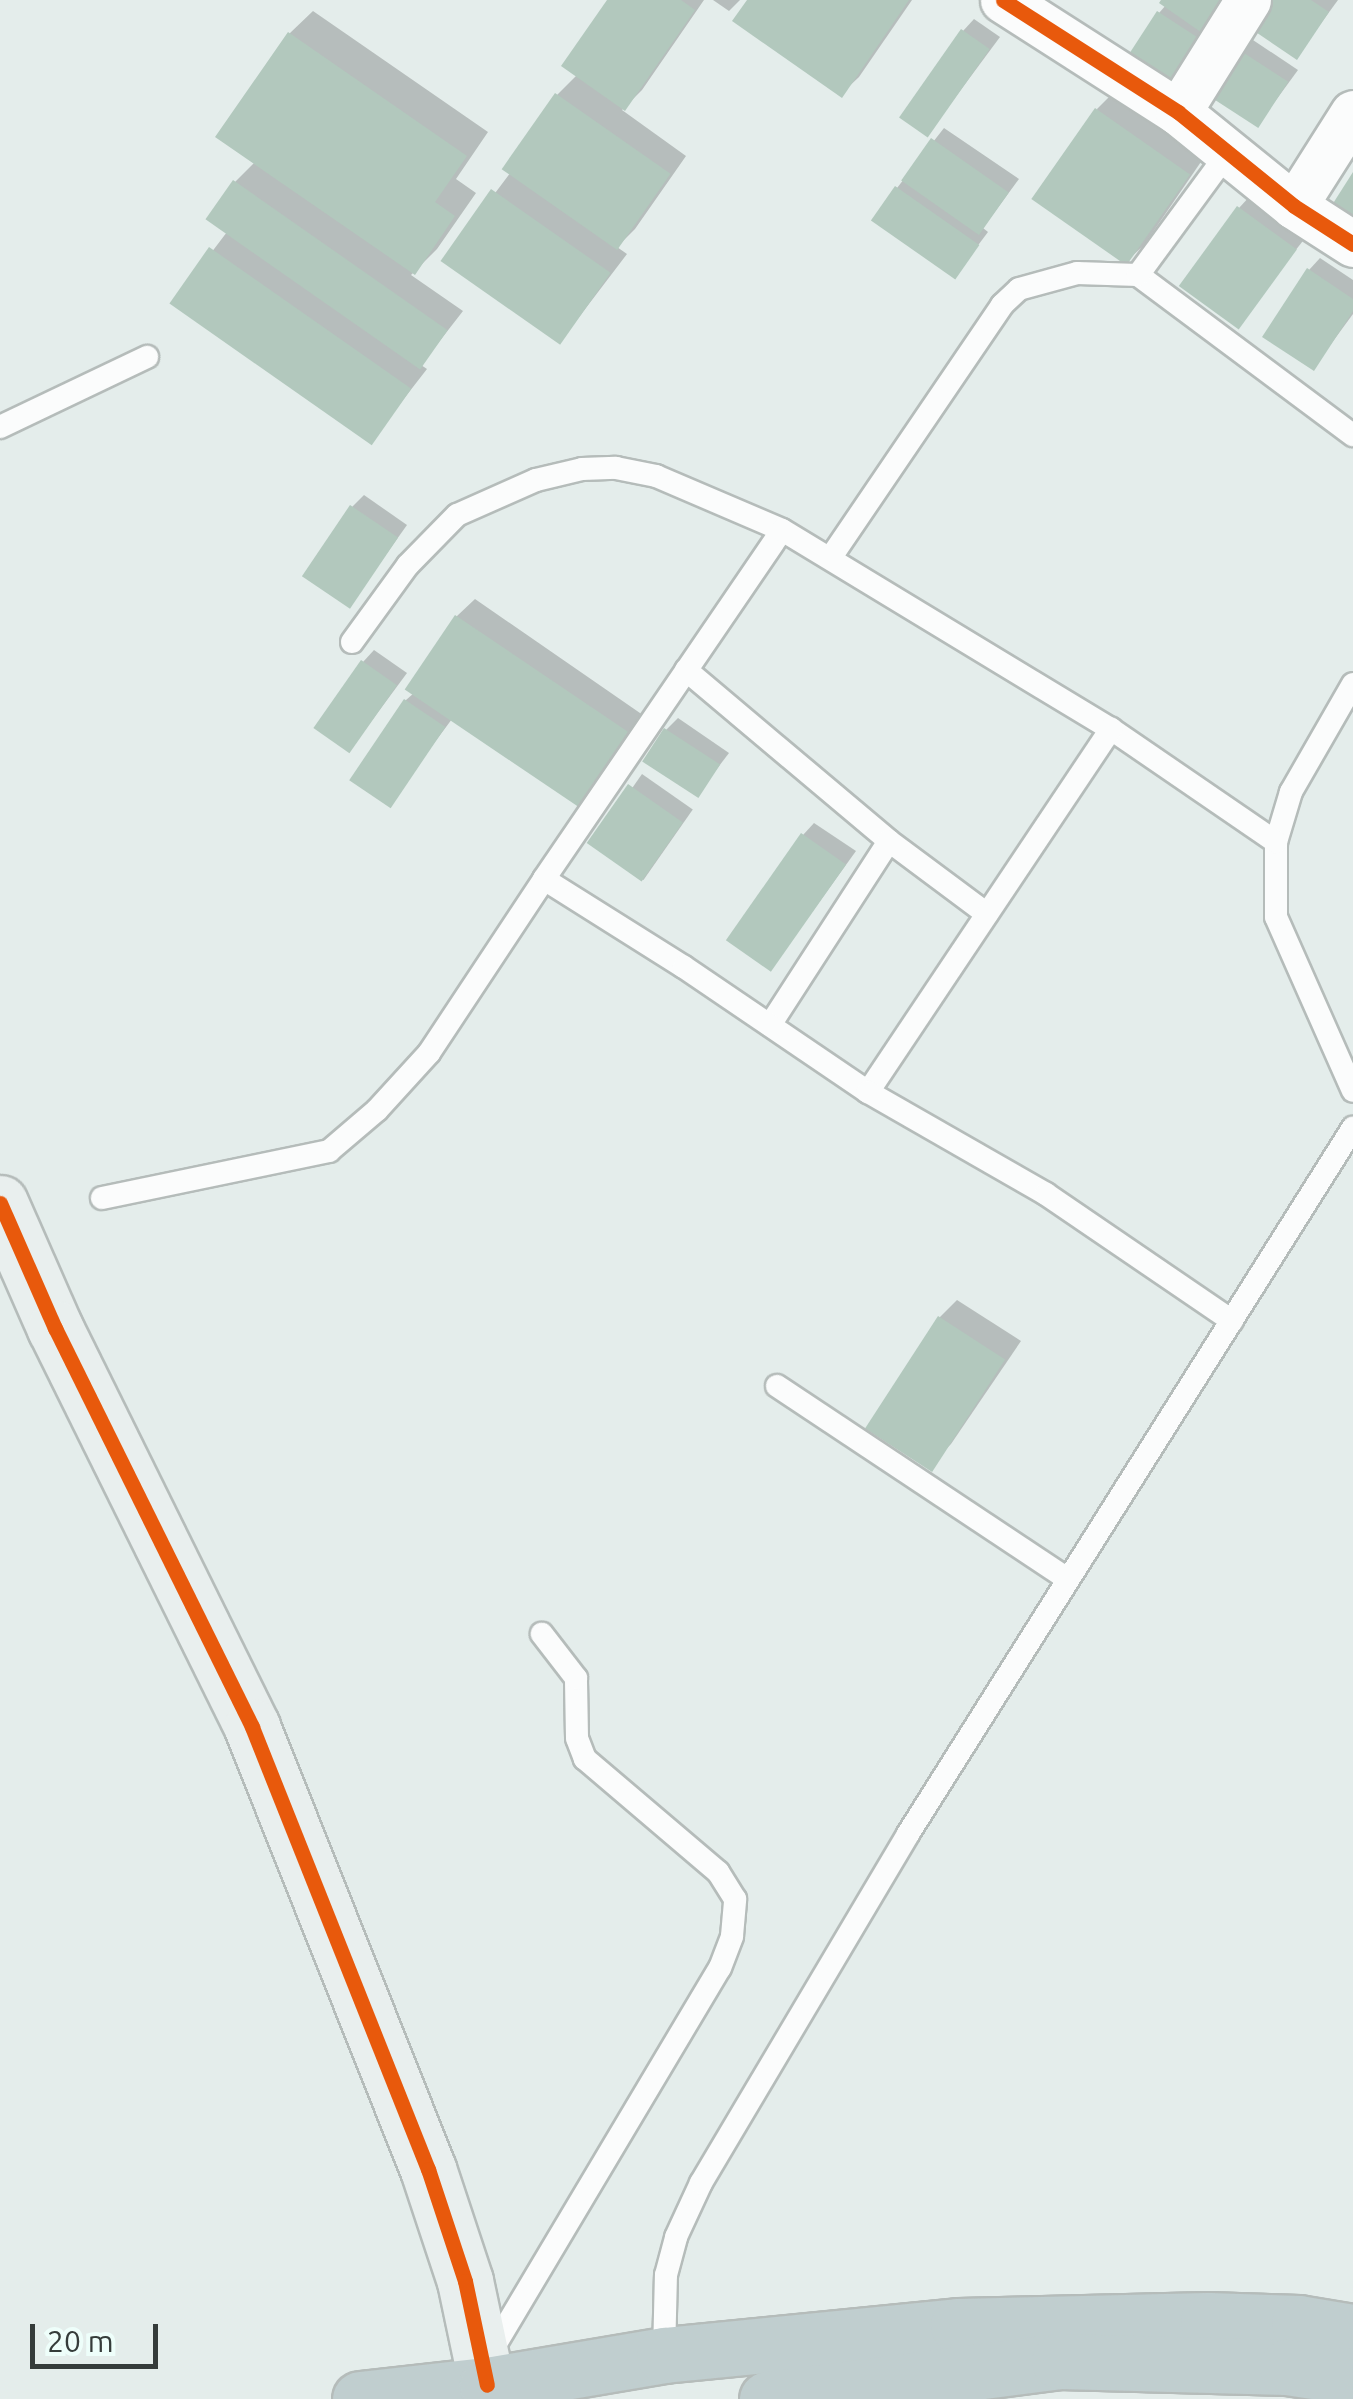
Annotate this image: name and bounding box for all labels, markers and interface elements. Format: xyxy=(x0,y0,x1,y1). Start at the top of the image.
scale bar xyxy=(35,2304,162,2366)
text: 20 m xyxy=(47,2324,114,2358)

